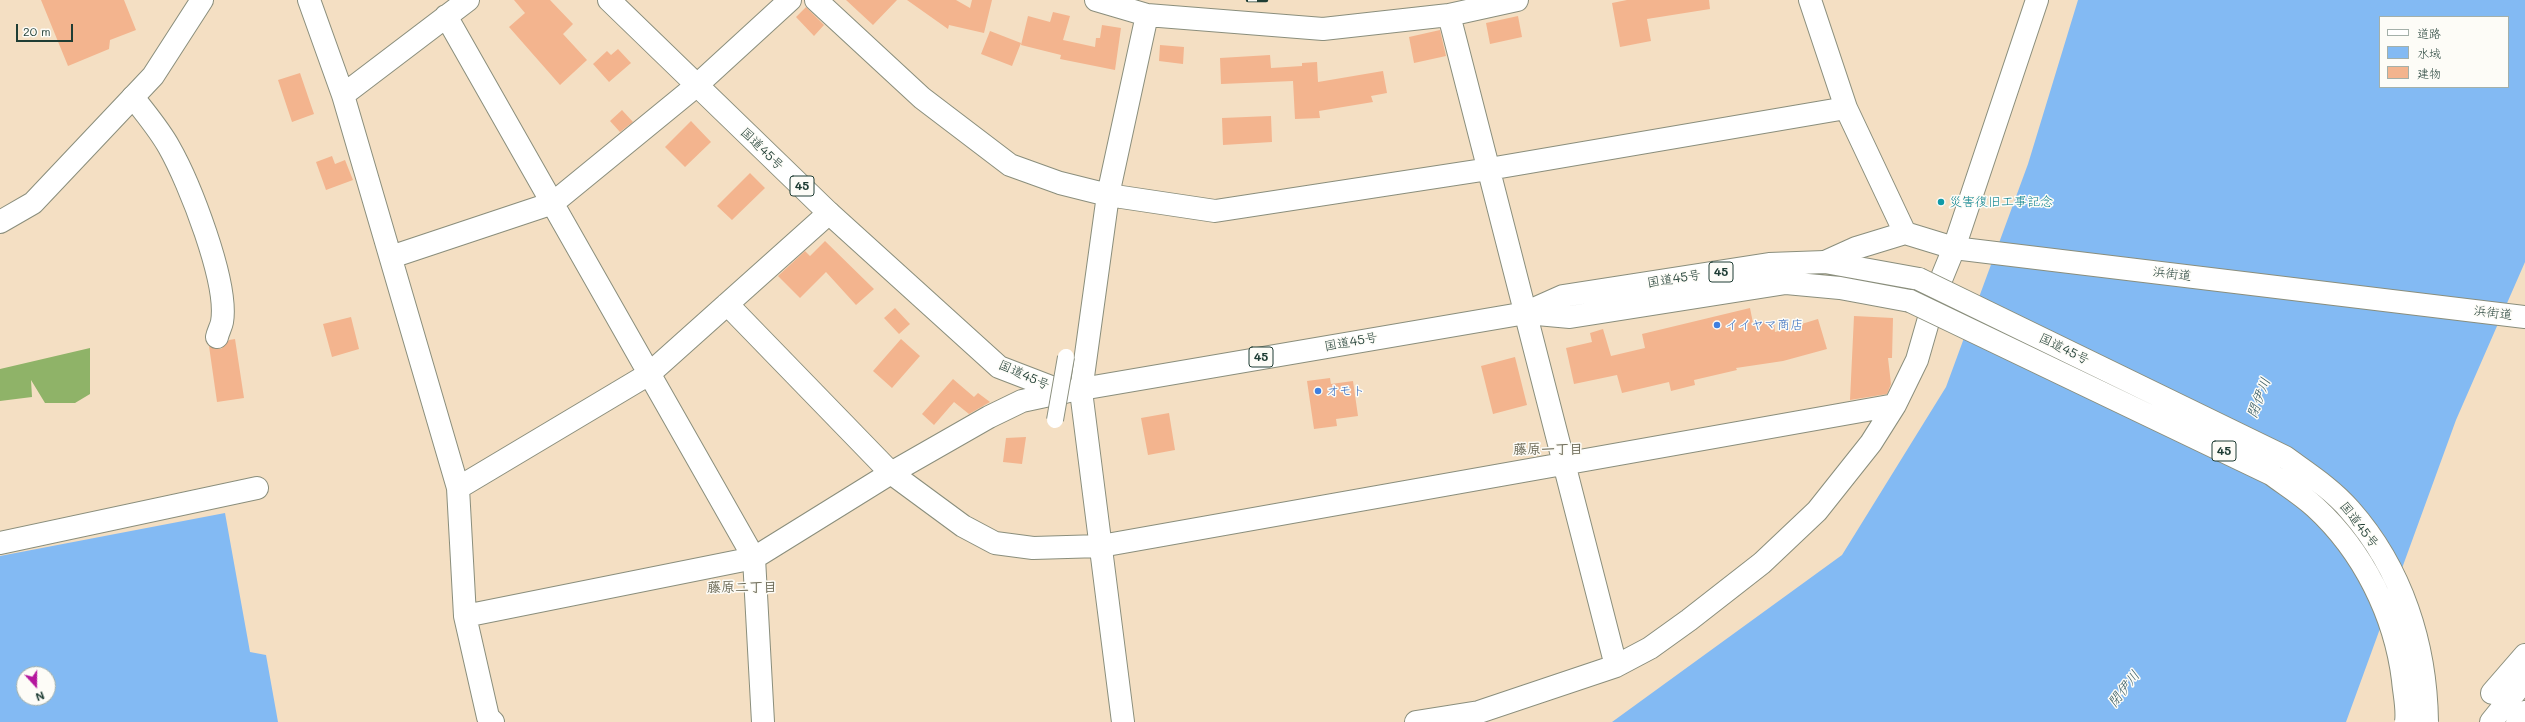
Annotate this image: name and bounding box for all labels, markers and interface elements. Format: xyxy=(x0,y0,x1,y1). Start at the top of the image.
scale bar xyxy=(18,16,75,42)
legend xyxy=(2379,16,2509,88)
text: 20 m xyxy=(23,23,51,39)
text: 道路 xyxy=(2417,25,2441,41)
text: 水域 xyxy=(2417,45,2441,61)
text: 建物 xyxy=(2417,65,2441,81)
street label: 国道45号 xyxy=(737,125,787,173)
road number: 45 xyxy=(790,176,814,196)
place label: 災害復旧工事記念 xyxy=(1949,194,2053,210)
marker: 災害復旧工事記念 xyxy=(1936,197,1946,207)
road number: 45 xyxy=(1709,262,1733,282)
street label: 浜街道 xyxy=(2152,264,2192,284)
street label: 国道45号 xyxy=(1646,267,1702,291)
street label: 浜街道 xyxy=(2473,303,2513,323)
place label: イイヤマ商店 xyxy=(1725,317,1803,333)
marker: イイヤマ商店 xyxy=(1712,320,1722,330)
street label: 国道45号 xyxy=(1323,330,1379,354)
street label: 国道45号 xyxy=(2036,330,2092,368)
road number: 45 xyxy=(1249,347,1273,367)
street label: 国道45号 xyxy=(996,357,1052,393)
water label: 閉伊川 xyxy=(2244,375,2274,421)
place label: オモト xyxy=(1326,383,1365,399)
marker: オモト xyxy=(1313,386,1323,396)
road number: 45 xyxy=(2212,441,2236,461)
district label: 藤原一丁目 xyxy=(1513,442,1583,458)
street label: 国道45号 xyxy=(2336,499,2382,551)
district label: 藤原二丁目 xyxy=(707,580,777,596)
north arrow xyxy=(16,666,56,706)
water label: 閉伊川 xyxy=(2104,667,2144,711)
text: N xyxy=(34,688,47,705)

